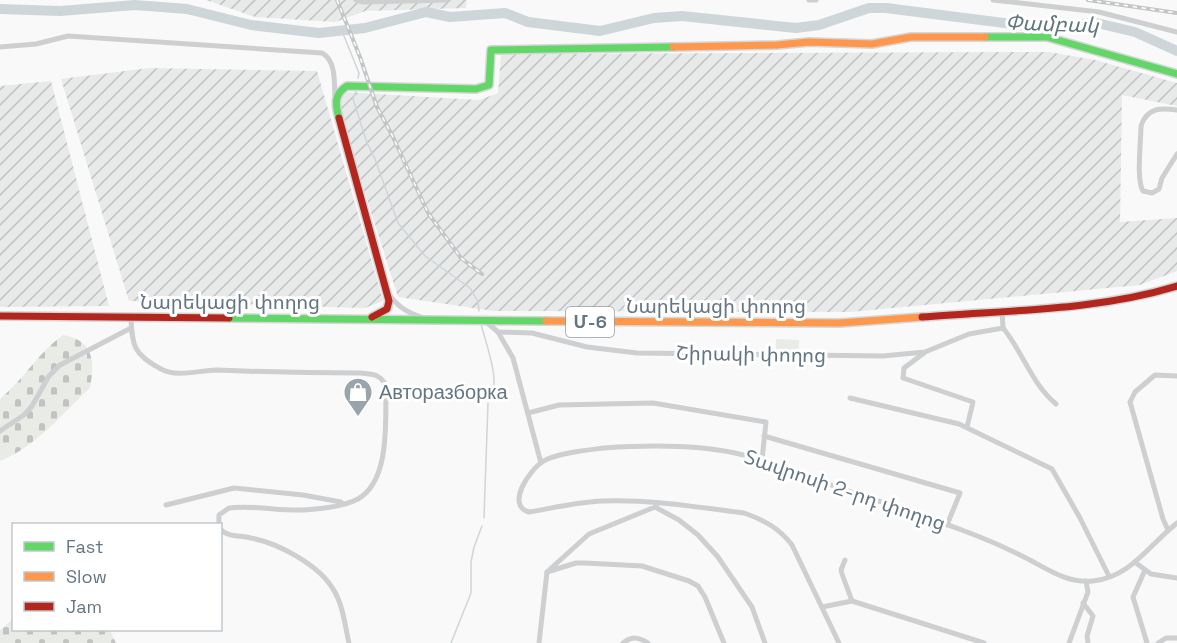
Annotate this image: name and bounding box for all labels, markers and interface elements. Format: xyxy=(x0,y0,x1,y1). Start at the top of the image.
water label: Փամբակ xyxy=(1005,8,1100,39)
street label: Նարեկացի փողոց xyxy=(140,289,320,315)
street label: Նարեկացի փողոց xyxy=(626,293,806,319)
road number: Մ-6 xyxy=(566,307,614,337)
street label: Շիրակի փողոց xyxy=(676,340,826,368)
shop icon: Авторазборка xyxy=(342,376,374,418)
place label: Авторазборка xyxy=(379,379,508,405)
street label: Տավրոսի 2-րդ փողոց xyxy=(741,443,949,537)
legend xyxy=(12,523,222,631)
text: Fast xyxy=(66,535,103,558)
text: Slow xyxy=(66,565,107,588)
text: Jam xyxy=(66,595,102,618)

